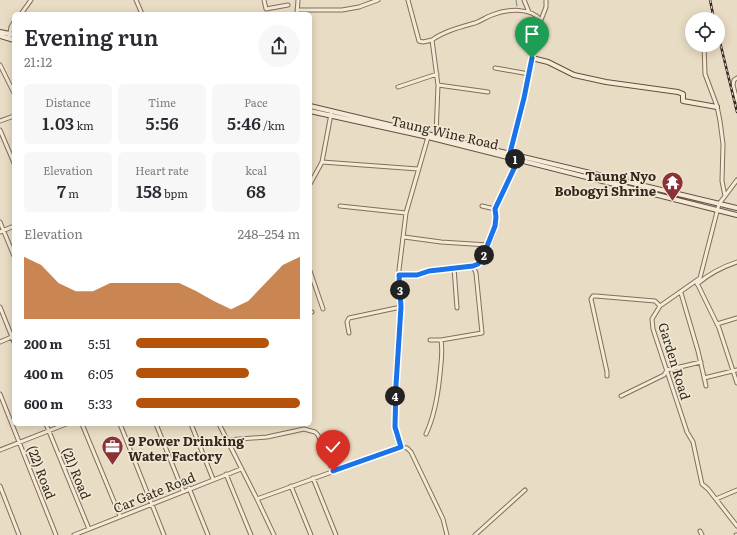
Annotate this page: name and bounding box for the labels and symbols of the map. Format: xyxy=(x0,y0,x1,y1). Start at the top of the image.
pin xyxy=(515,17,549,58)
street label: Taung Wine Road xyxy=(389,110,501,154)
pin: 1 xyxy=(505,149,525,169)
place label: Taung Nyo Bobogyi Shrine xyxy=(554,166,656,200)
temple icon: Taung Nyo Bobogyi Shrine xyxy=(659,169,685,202)
pin: 2 xyxy=(474,245,494,265)
pin: 3 xyxy=(390,280,410,300)
street label: Garden Road xyxy=(654,320,696,402)
pin: 4 xyxy=(385,386,405,406)
pin xyxy=(316,430,350,471)
place label: 9 Power Drinking Water Factory xyxy=(128,431,244,465)
office icon: 9 Power Drinking Water Factory xyxy=(99,434,125,467)
street label: (22) Road xyxy=(23,442,61,502)
street label: (21) Road xyxy=(58,444,96,502)
street label: Car Gate Road xyxy=(110,467,198,517)

